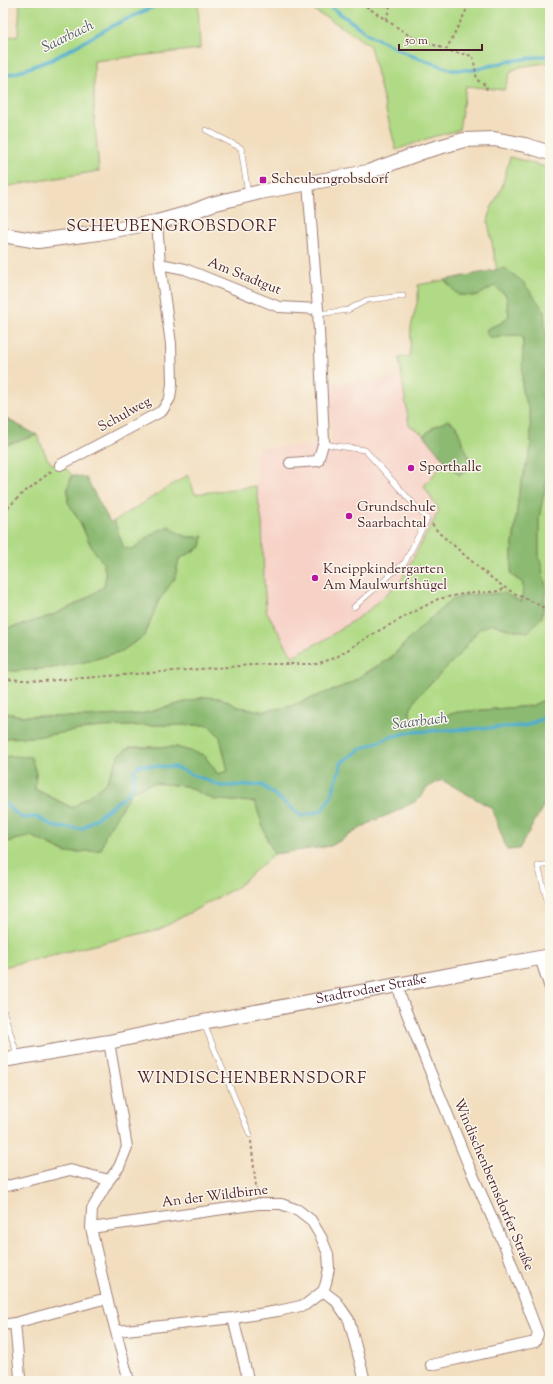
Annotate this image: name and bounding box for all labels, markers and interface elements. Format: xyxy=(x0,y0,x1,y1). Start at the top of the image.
water label: Saarbach xyxy=(38,15,98,59)
scale bar xyxy=(399,26,482,52)
text: 50 m xyxy=(404,32,428,50)
place label: Scheubengrobsdorf xyxy=(271,170,390,190)
marker: Scheubengrobsdorf xyxy=(258,175,268,185)
district label: SCHEUBENGROBSDORF xyxy=(66,216,278,239)
street label: Am Stadtgut xyxy=(204,253,284,301)
street label: Schulweg xyxy=(95,392,155,438)
place label: Sporthalle xyxy=(419,458,482,478)
marker: Sporthalle xyxy=(406,463,416,473)
place label: Grundschule Saarbachtal xyxy=(357,498,436,534)
marker: Grundschule Saarbachtal xyxy=(344,511,354,521)
place label: Kneippkindergarten Am Maulwurfshügel xyxy=(323,560,447,596)
marker: Kneippkindergarten Am Maulwurfshügel xyxy=(310,573,320,583)
water label: Saarbach xyxy=(391,708,450,736)
street label: Stadtrodaer Straße xyxy=(314,970,429,1010)
district label: WINDISCHENBERNSDORF xyxy=(137,1068,367,1091)
street label: Windischenbernsdorfer Straße xyxy=(448,1096,538,1274)
street label: An der Wildbirne xyxy=(161,1181,269,1213)

